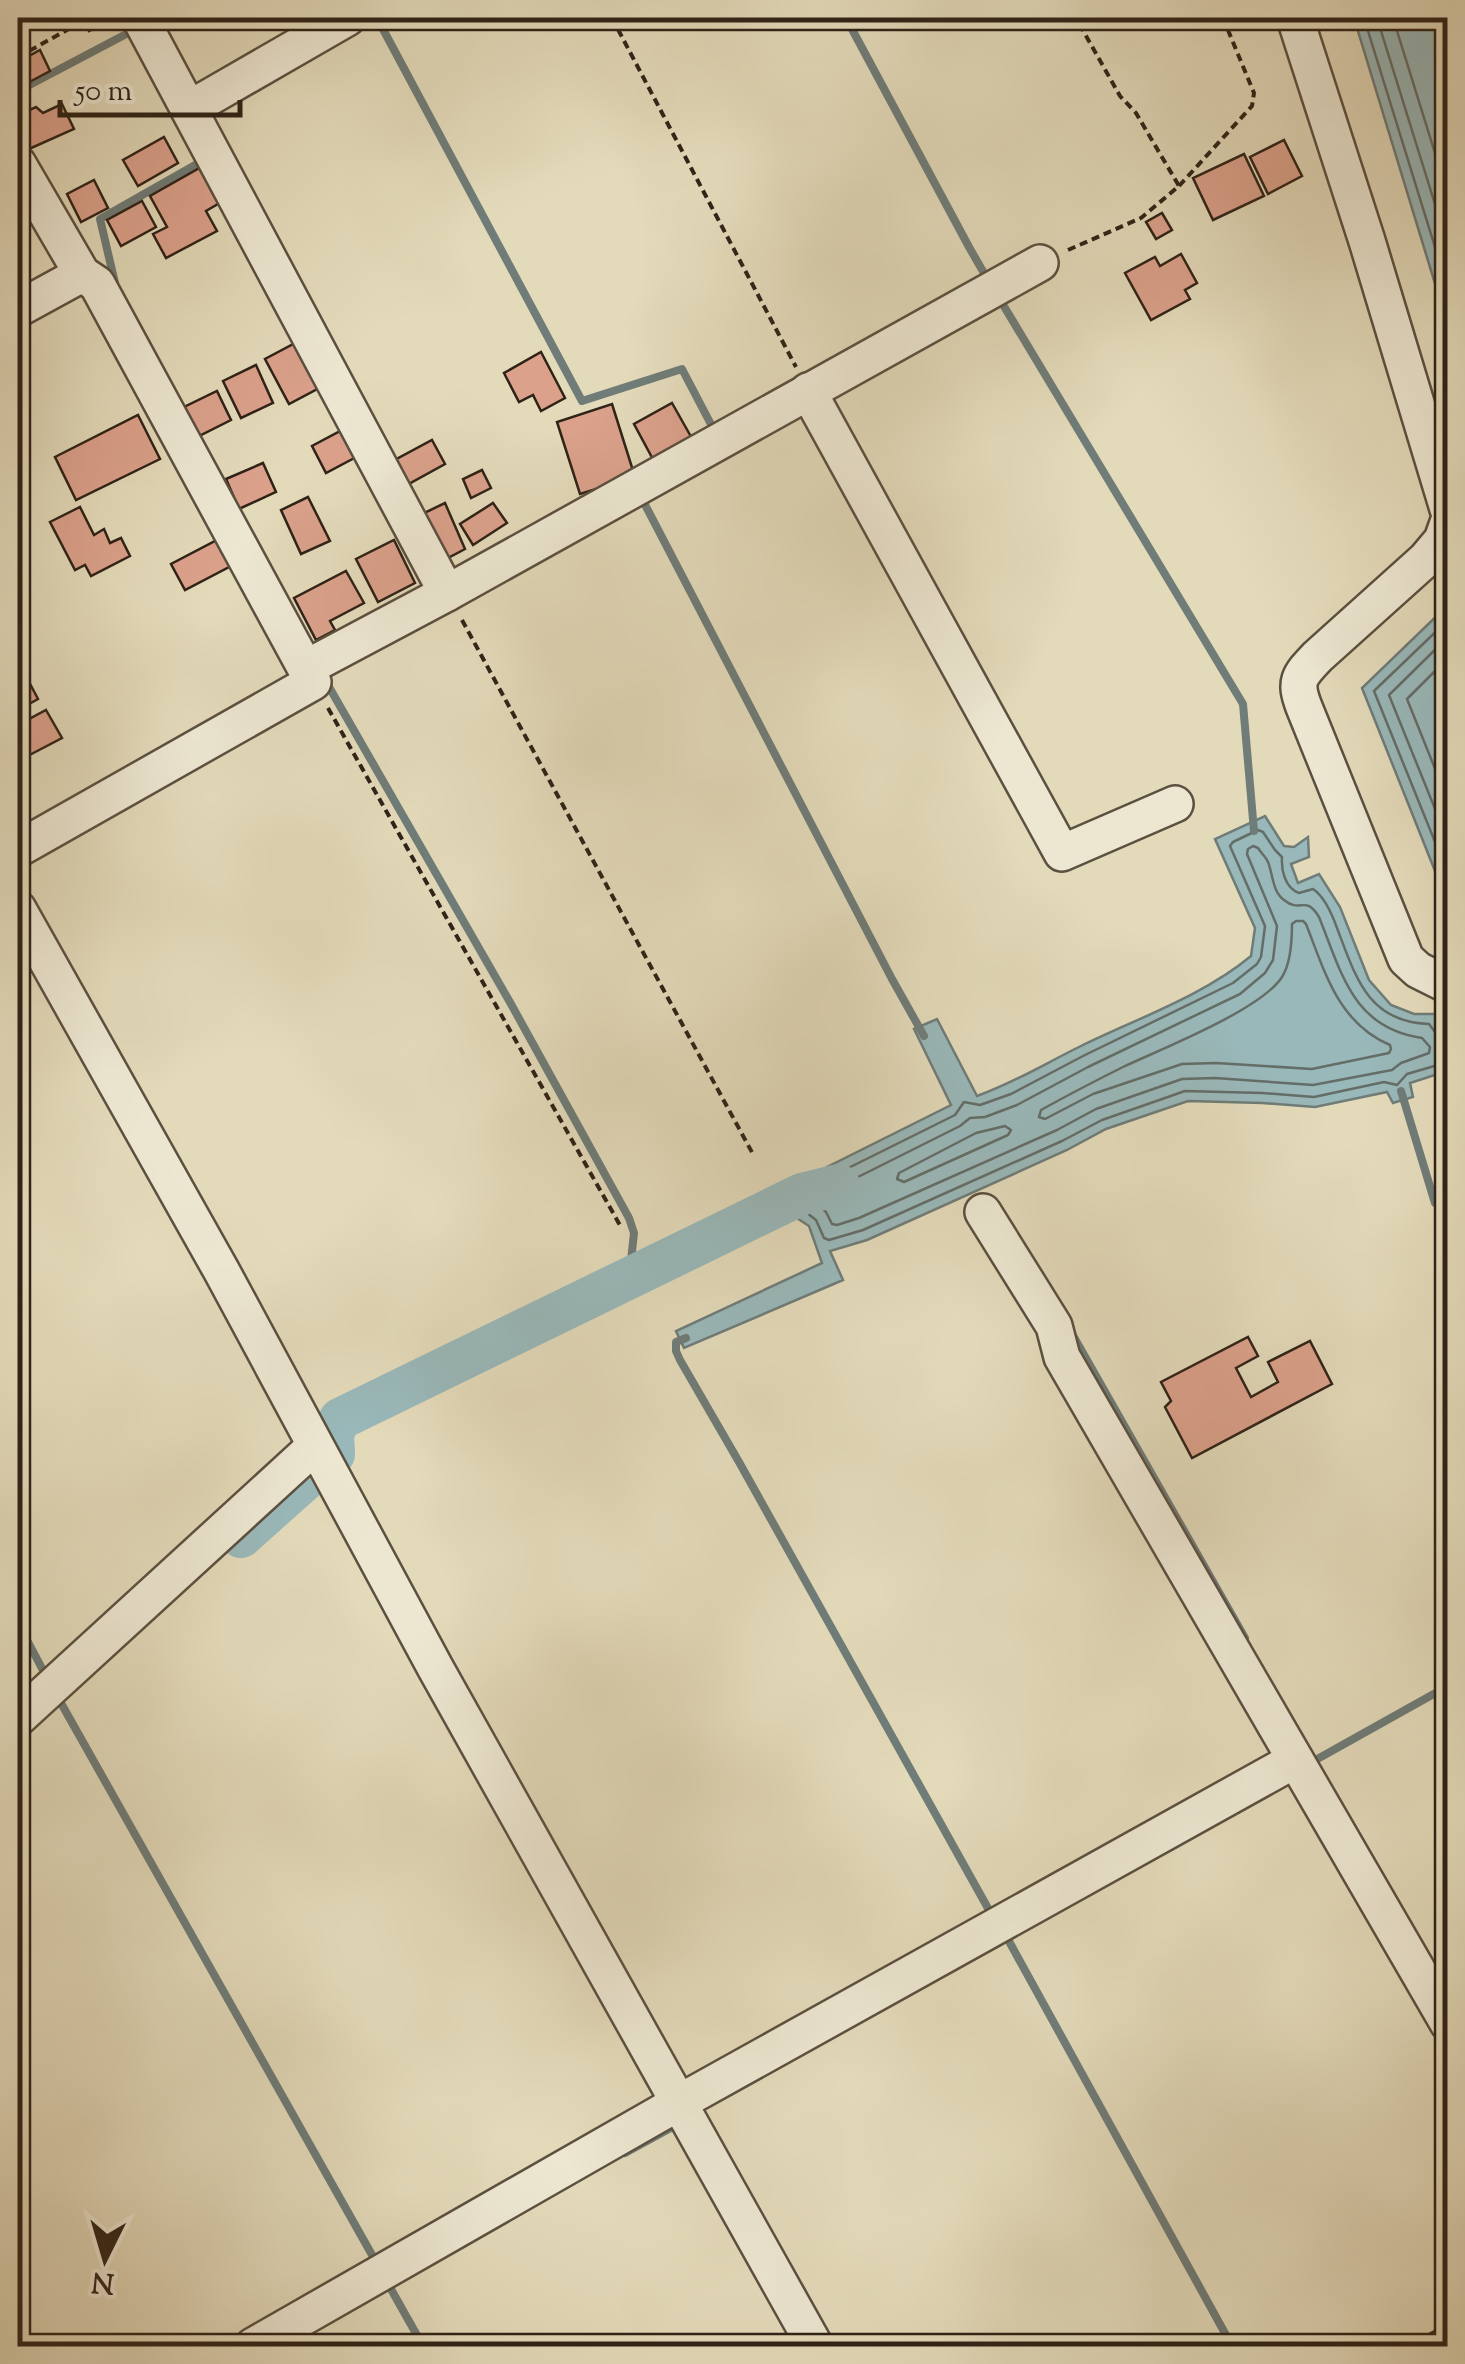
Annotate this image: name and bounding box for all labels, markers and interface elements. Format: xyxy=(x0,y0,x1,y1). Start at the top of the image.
scale bar xyxy=(60,55,240,117)
text: 50 m xyxy=(73,71,133,114)
north arrow xyxy=(55,2209,155,2309)
text: N xyxy=(90,2260,116,2302)

